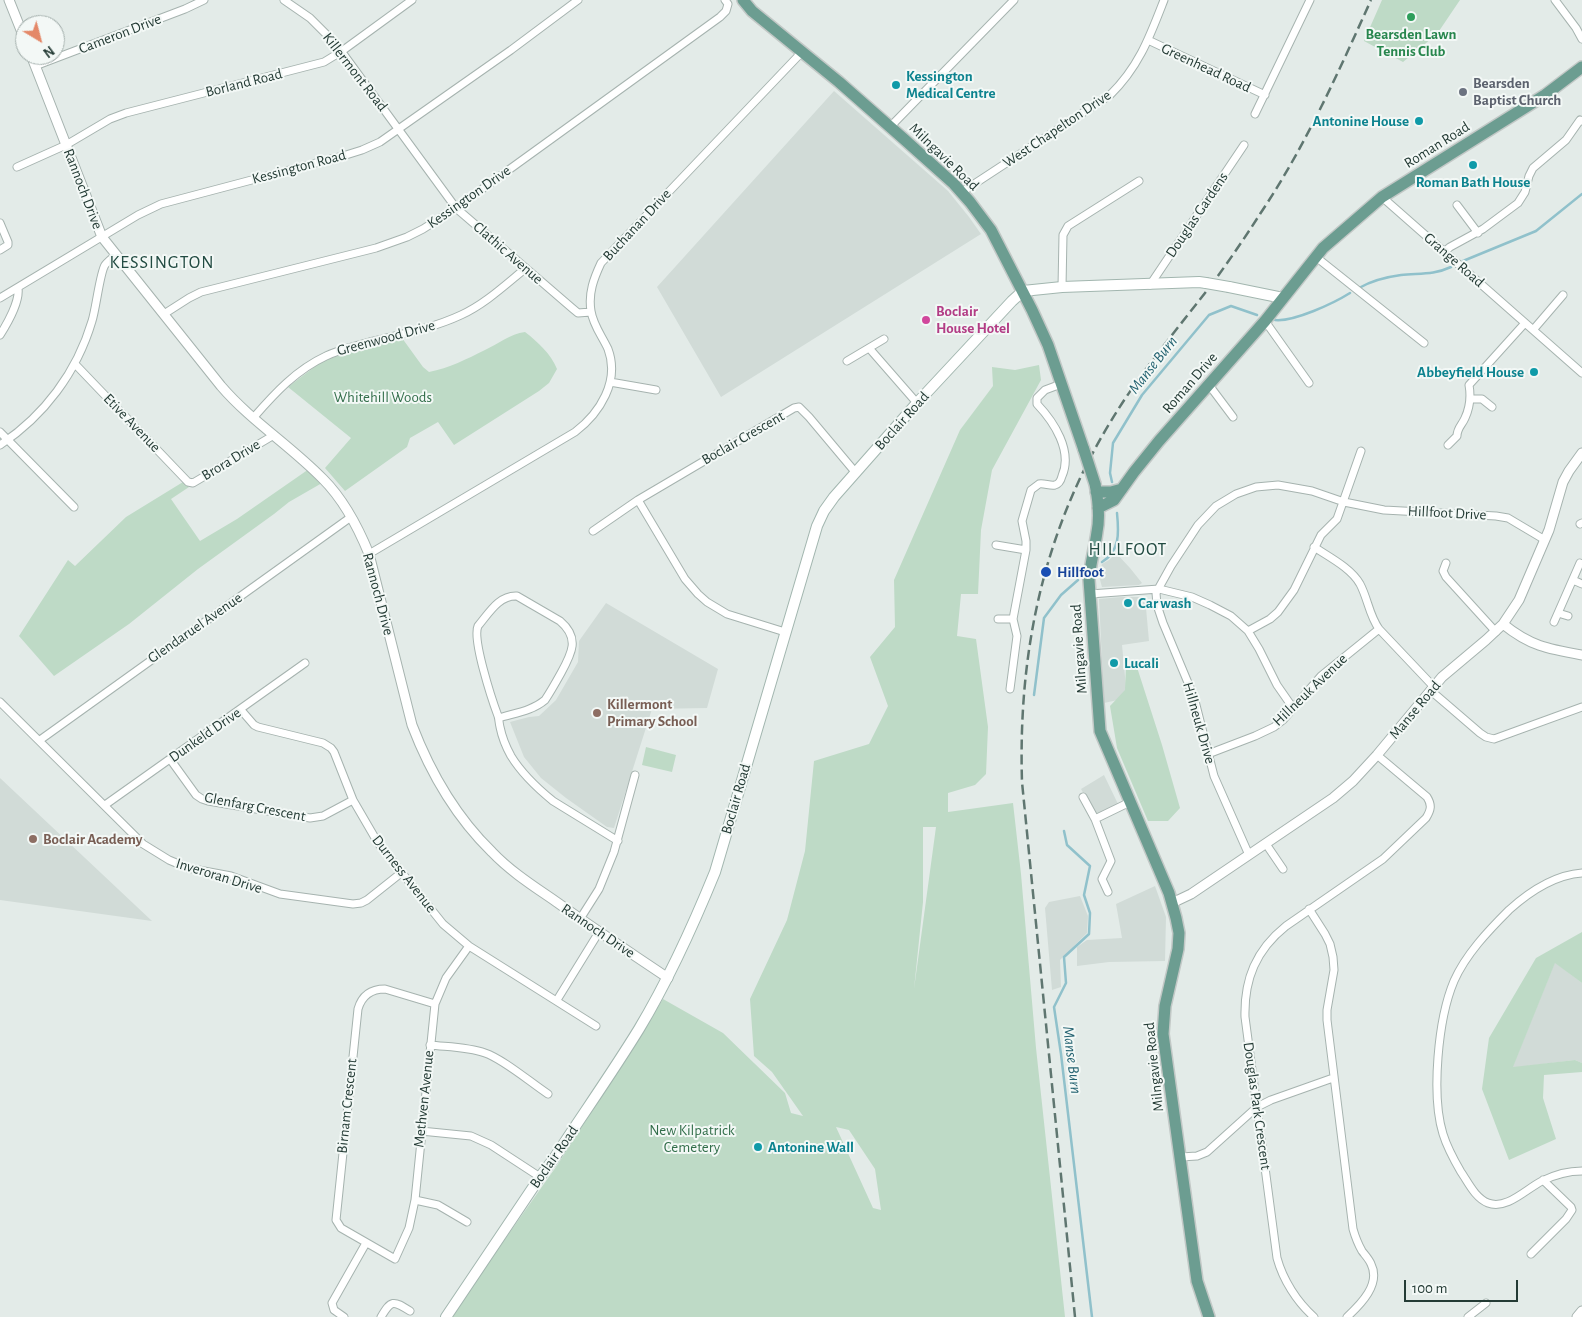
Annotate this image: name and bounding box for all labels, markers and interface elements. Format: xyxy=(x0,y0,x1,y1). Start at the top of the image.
street label: Cameron Drive xyxy=(76,10,164,58)
marker: Bearsden Lawn Tennis Club xyxy=(1405,11,1417,23)
north arrow xyxy=(15,15,65,65)
place label: Bearsden Lawn Tennis Club xyxy=(1366,25,1456,60)
street label: Killermont Road xyxy=(319,29,391,115)
street label: Greenhead Road xyxy=(1158,39,1254,97)
text: N xyxy=(40,43,57,60)
street label: Borland Road xyxy=(204,65,284,101)
place label: Kessington Medical Centre xyxy=(906,67,996,102)
place label: Bearsden Baptist Church xyxy=(1473,74,1561,109)
marker: Kessington Medical Centre xyxy=(890,79,902,91)
street label: West Chapelton Drive xyxy=(1000,86,1114,172)
marker: Bearsden Baptist Church xyxy=(1457,86,1469,98)
place label: Antonine House xyxy=(1313,112,1409,130)
marker: Antonine House xyxy=(1413,115,1425,127)
street label: Roman Road xyxy=(1401,118,1473,172)
street label: Milngavie Road xyxy=(905,119,983,195)
street label: Rannoch Drive xyxy=(59,146,107,232)
street label: Kessington Road xyxy=(250,146,348,188)
marker: Roman Bath House xyxy=(1467,159,1479,171)
street label: Kessington Drive xyxy=(424,162,514,232)
street label: Douglas Gardens xyxy=(1162,169,1232,261)
place label: Roman Bath House xyxy=(1416,173,1530,191)
street label: Buchanan Drive xyxy=(599,185,675,265)
street label: Clathic Avenue xyxy=(469,218,547,288)
street label: Grange Road xyxy=(1420,229,1488,291)
district label: KESSINGTON xyxy=(108,252,216,274)
place label: Boclair House Hotel xyxy=(936,302,1010,337)
marker: Boclair House Hotel xyxy=(920,314,932,326)
street label: Greenwood Drive xyxy=(335,316,437,360)
water label: Manse Burn xyxy=(1124,332,1182,398)
street label: Roman Drive xyxy=(1159,349,1221,417)
place label: Abbeyfield House xyxy=(1417,363,1524,381)
marker: Abbeyfield House xyxy=(1528,366,1540,378)
park label: Whitehill Woods xyxy=(334,388,432,406)
street label: Boclair Road xyxy=(871,388,933,454)
street label: Etive Avenue xyxy=(100,390,164,456)
street label: Boclair Crescent xyxy=(698,407,788,469)
street label: Brora Drive xyxy=(198,435,264,485)
street label: Hillfoot Drive xyxy=(1407,502,1487,524)
district label: HILLFOOT xyxy=(1088,539,1168,561)
street label: Rannoch Drive xyxy=(358,551,398,637)
place label: Hillfoot xyxy=(1057,563,1104,581)
marker: Hillfoot xyxy=(1039,565,1053,579)
street label: Glendaruel Avenue xyxy=(144,589,246,667)
place label: Car wash xyxy=(1138,594,1192,612)
marker: Car wash xyxy=(1122,597,1134,609)
street label: Milngavie Road xyxy=(1067,604,1091,694)
street label: Hillneuk Avenue xyxy=(1269,650,1351,730)
place label: Lucali xyxy=(1124,654,1159,672)
marker: Lucali xyxy=(1108,657,1120,669)
street label: Manse Road xyxy=(1385,677,1445,743)
street label: Hillneuk Drive xyxy=(1179,680,1219,766)
place label: Killermont Primary School xyxy=(607,695,698,730)
street label: Dunkeld Drive xyxy=(166,704,244,766)
marker: Killermont Primary School xyxy=(591,707,603,719)
street label: Boclair Road xyxy=(717,762,755,836)
street label: Glenfarg Crescent xyxy=(203,788,307,826)
place label: Boclair Academy xyxy=(43,830,142,848)
street label: Durness Avenue xyxy=(368,831,440,917)
marker: Boclair Academy xyxy=(27,833,39,845)
street label: Inveroran Drive xyxy=(174,854,264,898)
street label: Rannoch Drive xyxy=(558,900,638,962)
street label: Milngavie Road xyxy=(1140,1021,1168,1113)
water label: Manse Burn xyxy=(1058,1025,1086,1095)
street label: Douglas Park Crescent xyxy=(1239,1041,1275,1171)
street label: Methven Avenue xyxy=(410,1049,438,1149)
street label: Birnam Crescent xyxy=(333,1058,361,1154)
park label: New Kilpatrick Cemetery xyxy=(649,1121,735,1156)
street label: Boclair Road xyxy=(526,1122,582,1192)
place label: Antonine Wall xyxy=(768,1138,854,1156)
marker: Antonine Wall xyxy=(752,1141,764,1153)
scale bar xyxy=(1407,1270,1521,1302)
text: 100 m xyxy=(1412,1281,1447,1296)

